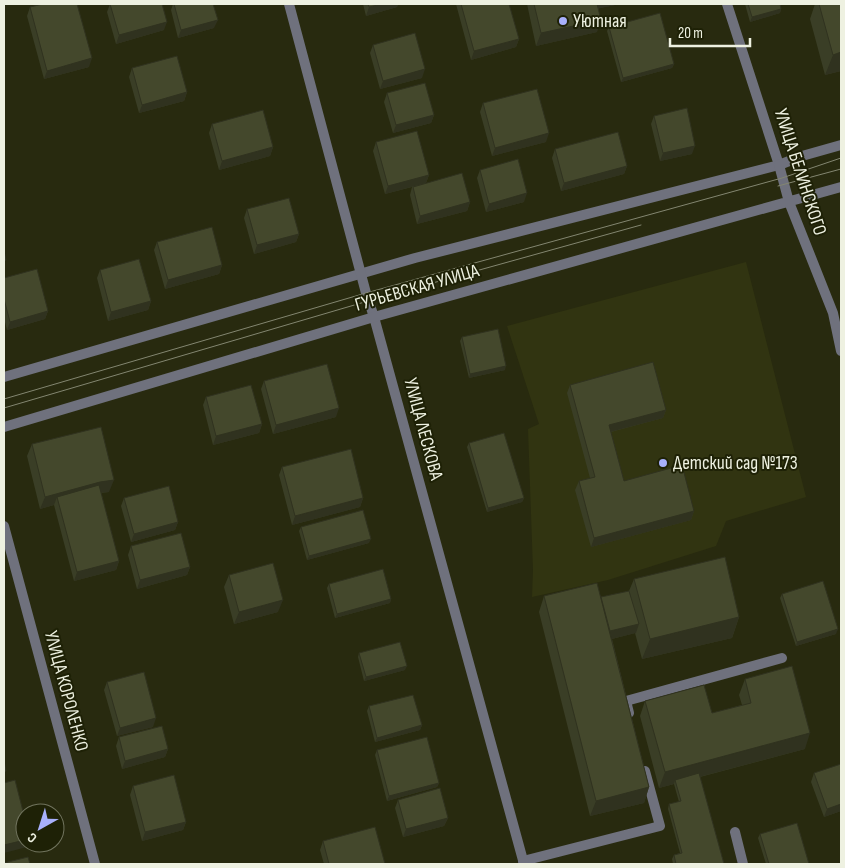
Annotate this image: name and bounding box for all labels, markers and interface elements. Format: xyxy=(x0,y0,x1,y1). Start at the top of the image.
place label: Уютная xyxy=(573,10,627,33)
marker: Уютная xyxy=(557,15,569,27)
scale bar xyxy=(670,15,750,47)
text: 20 m xyxy=(678,24,703,43)
street label: УЛИЦА БЕЛИНСКОГО xyxy=(769,106,831,238)
street label: ГУРЬЕВСКАЯ УЛИЦА xyxy=(352,259,483,317)
street label: УЛИЦА ЛЕСКОВА xyxy=(398,375,448,483)
place label: Детский сад №173 xyxy=(673,452,798,475)
marker: Детский сад №173 xyxy=(657,457,669,469)
street label: УЛИЦА КОРОЛЕНКО xyxy=(39,628,93,754)
north arrow xyxy=(15,803,65,853)
text: С xyxy=(24,829,40,847)

